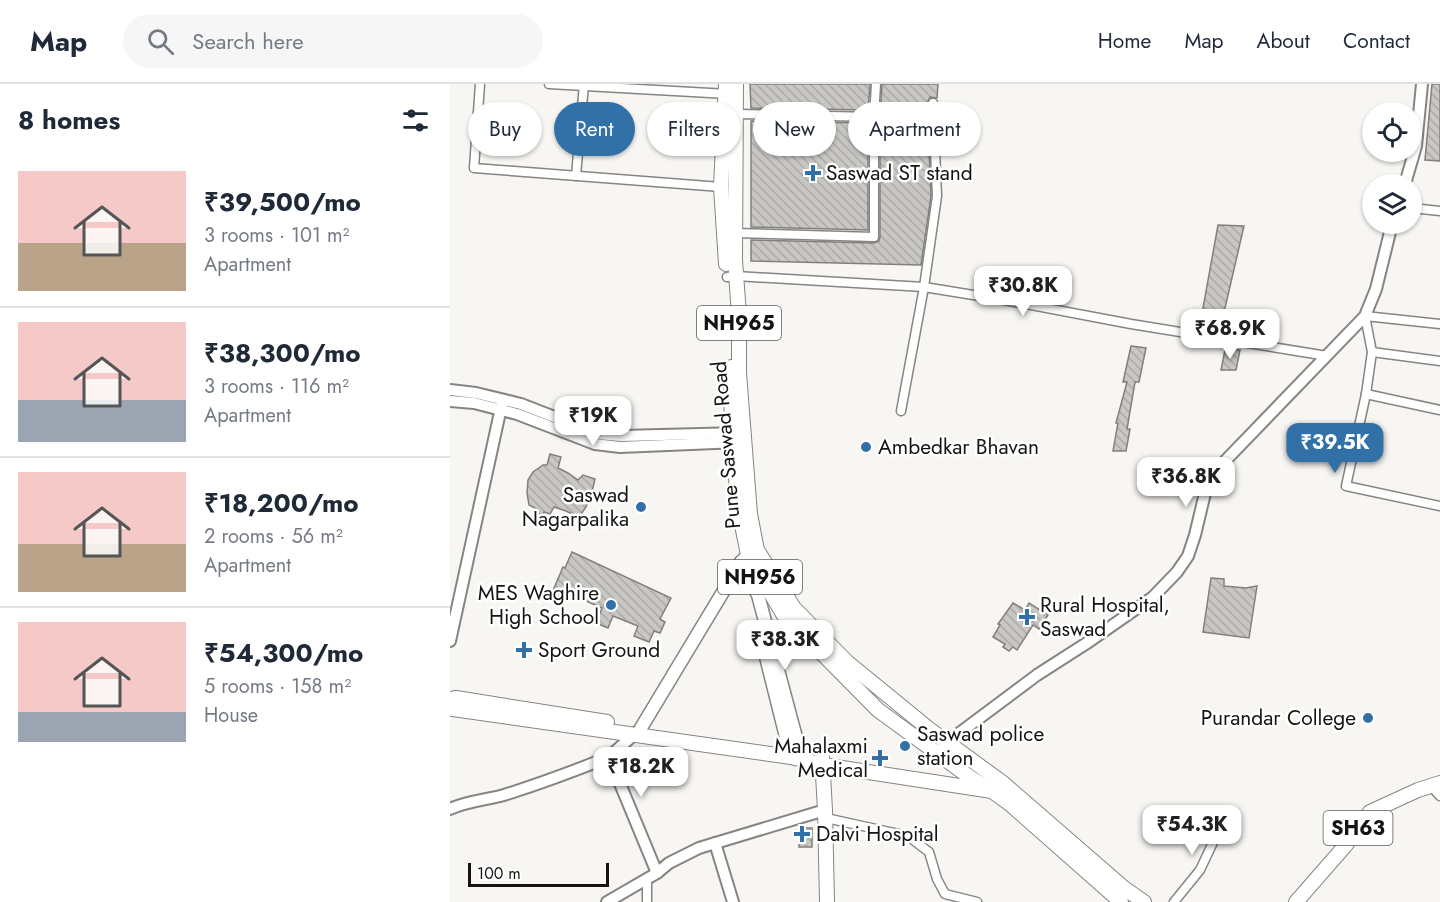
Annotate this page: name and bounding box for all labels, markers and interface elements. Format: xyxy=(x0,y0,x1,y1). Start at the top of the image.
search box xyxy=(123,14,543,68)
text: Map xyxy=(30,21,87,62)
icon: search xyxy=(144,25,177,58)
text: Search here xyxy=(192,25,304,57)
text: Home xyxy=(1098,26,1151,56)
text: Map xyxy=(1184,26,1224,56)
text: About xyxy=(1257,26,1310,56)
text: Contact xyxy=(1343,26,1410,56)
text: 8 homes xyxy=(18,101,120,139)
chip: Buy xyxy=(468,102,542,156)
chip: Rent xyxy=(554,102,635,156)
chip: Filters xyxy=(647,102,741,156)
chip: New xyxy=(753,102,836,156)
chip: Apartment xyxy=(848,102,981,156)
map controls xyxy=(1362,102,1422,234)
button: locate xyxy=(1362,102,1422,162)
icon: filters xyxy=(399,104,432,137)
place label: Saswad ST stand xyxy=(826,158,973,188)
marker: Saswad ST stand xyxy=(804,164,822,182)
button: layers xyxy=(1362,174,1422,234)
text: ₹39,500/mo xyxy=(204,183,361,221)
icon: home xyxy=(66,195,138,267)
text: 3 rooms · 101 m² xyxy=(204,221,350,250)
text: Apartment xyxy=(204,250,291,279)
pin: ₹30.8K xyxy=(974,266,1072,317)
text: ₹30.8K xyxy=(988,271,1058,300)
road number: NH965 xyxy=(697,306,781,340)
pin: ₹68.9K xyxy=(1181,309,1279,360)
text: ₹68.9K xyxy=(1195,314,1265,343)
text: ₹38,300/mo xyxy=(204,334,361,372)
icon: home xyxy=(66,346,138,418)
street label: Pune Saswad Road xyxy=(704,360,748,530)
text: 3 rooms · 116 m² xyxy=(204,372,349,401)
pin: ₹19K xyxy=(557,396,629,447)
text: Apartment xyxy=(204,401,291,430)
text: ₹19K xyxy=(569,401,617,430)
pin: ₹39.5K xyxy=(1286,423,1384,474)
text: ₹39.5K xyxy=(1300,428,1370,457)
place label: Ambedkar Bhavan xyxy=(878,432,1039,462)
marker: Ambedkar Bhavan xyxy=(859,440,873,454)
pin: ₹36.8K xyxy=(1137,457,1235,508)
text: ₹36.8K xyxy=(1151,462,1221,491)
place label: Saswad Nagarpalika xyxy=(522,480,629,534)
text: ₹18,200/mo xyxy=(204,484,359,522)
icon: home xyxy=(66,496,138,568)
marker: Saswad Nagarpalika xyxy=(634,500,648,514)
text: 2 rooms · 56 m² xyxy=(204,522,343,551)
text: Apartment xyxy=(204,551,291,580)
road number: NH956 xyxy=(718,560,802,594)
place label: MES Waghire High School xyxy=(478,578,599,632)
place label: Rural Hospital, Saswad xyxy=(1040,590,1170,644)
marker: MES Waghire High School xyxy=(604,598,618,612)
marker: Rural Hospital, Saswad xyxy=(1018,608,1036,626)
pin: ₹38.3K xyxy=(736,620,834,671)
text: ₹38.3K xyxy=(751,625,819,654)
text: ₹54,300/mo xyxy=(204,634,363,672)
place label: Sport Ground xyxy=(538,635,660,665)
marker: Sport Ground xyxy=(515,641,533,659)
icon: home xyxy=(66,646,138,718)
text: 5 rooms · 158 m² xyxy=(204,672,351,701)
text: House xyxy=(204,701,258,730)
place label: Purandar College xyxy=(1201,703,1356,733)
marker: Purandar College xyxy=(1361,711,1375,725)
place label: Saswad police station xyxy=(917,719,1044,773)
place label: Mahalaxmi Medical xyxy=(774,731,868,785)
marker: Saswad police station xyxy=(898,739,912,753)
pin: ₹18.2K xyxy=(592,747,690,798)
marker: Mahalaxmi Medical xyxy=(873,751,887,765)
text: ₹18.2K xyxy=(607,752,675,781)
pin: ₹54.3K xyxy=(1143,805,1241,856)
text: ₹54.3K xyxy=(1156,810,1228,839)
road number: SH63 xyxy=(1324,811,1392,845)
place label: Dalvi Hospital xyxy=(816,819,939,849)
marker: Dalvi Hospital xyxy=(793,825,811,843)
scale bar xyxy=(468,860,609,888)
text: 100 m xyxy=(477,862,521,885)

